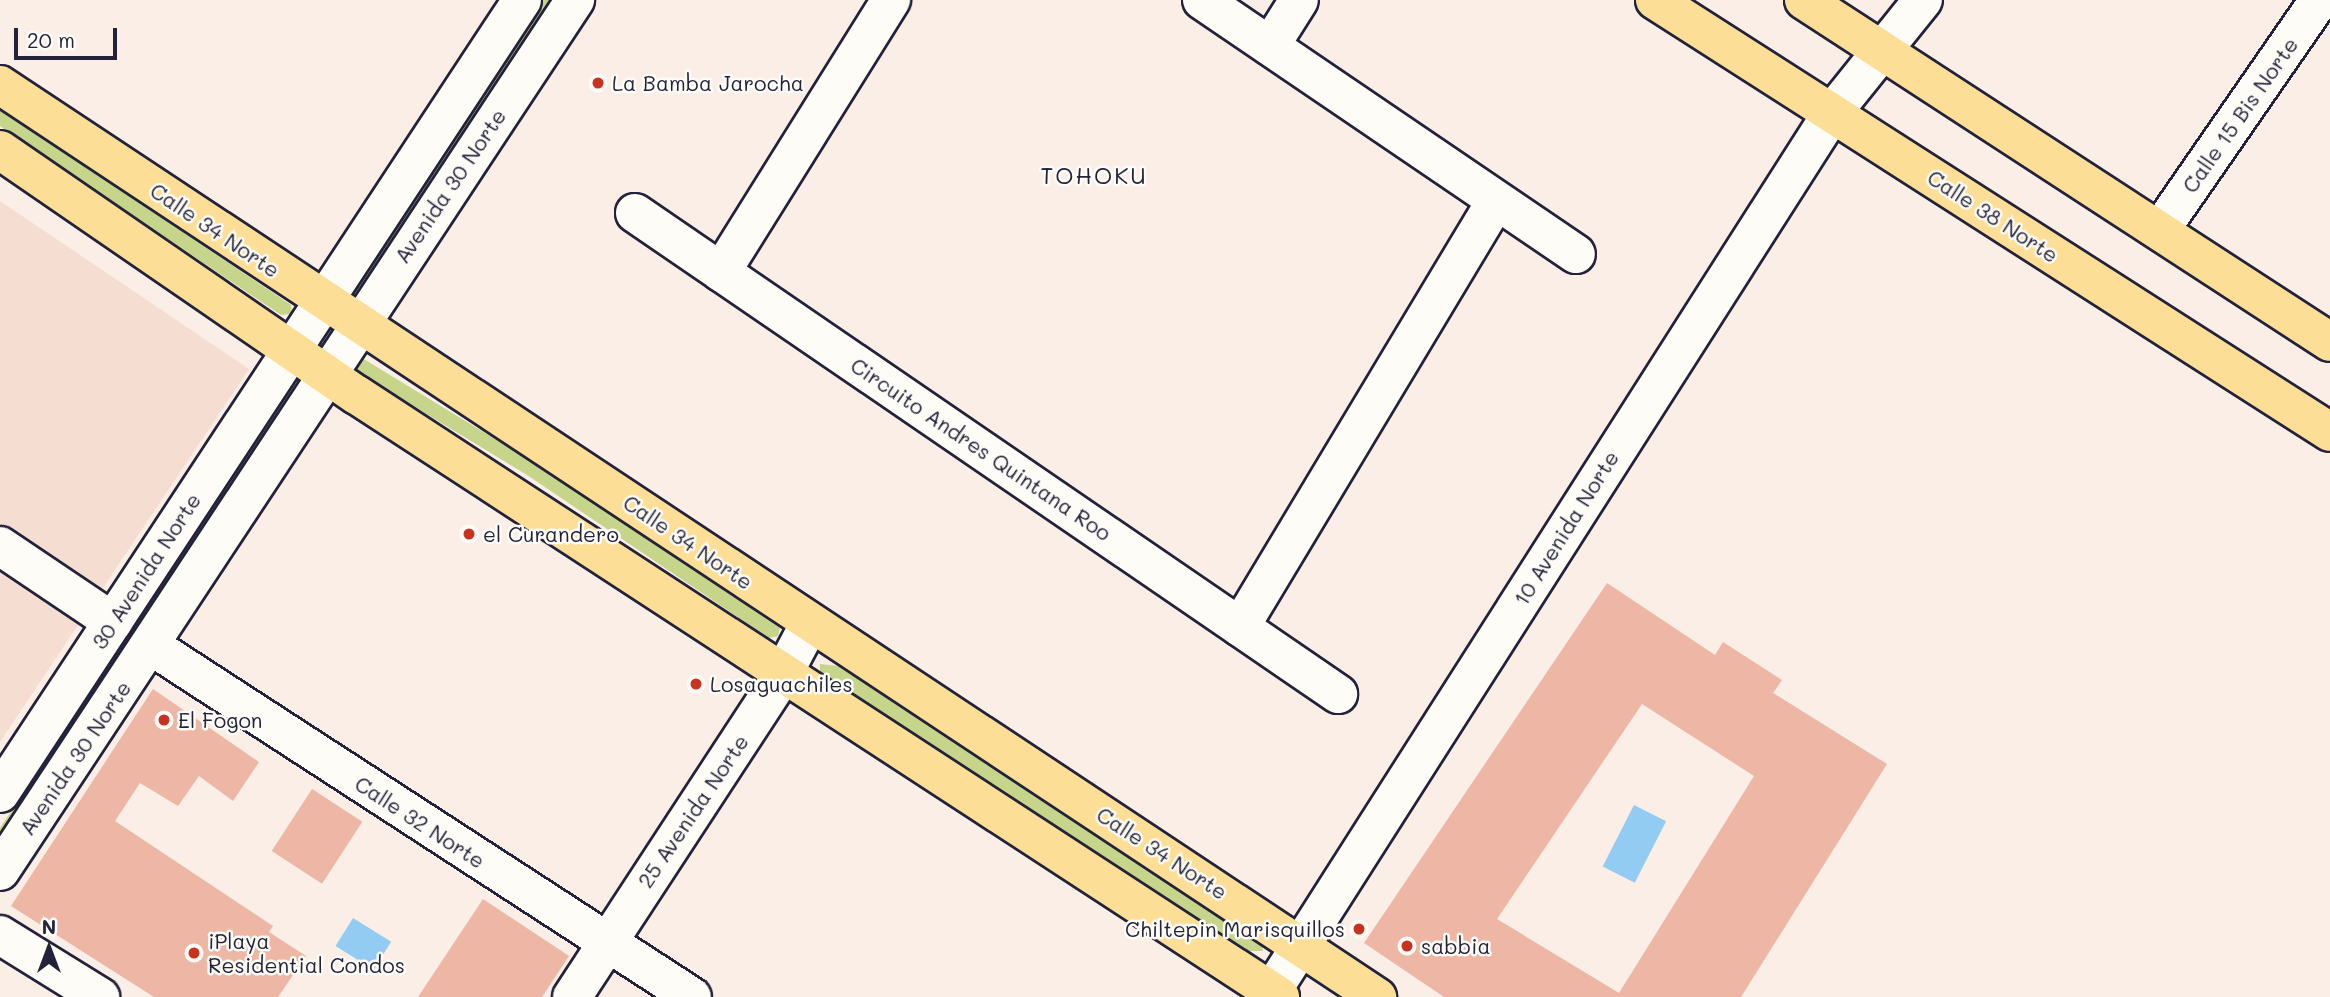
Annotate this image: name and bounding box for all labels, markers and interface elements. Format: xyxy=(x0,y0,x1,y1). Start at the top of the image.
scale bar xyxy=(18,14,121,58)
text: 20 m xyxy=(27,26,75,53)
street label: Calle 15 Bis Norte xyxy=(2177,32,2303,198)
place label: La Bamba Jarocha xyxy=(612,70,804,96)
marker: La Bamba Jarocha xyxy=(590,75,606,91)
street label: Avenida 30 Norte xyxy=(389,104,511,268)
district label: TOHOKU xyxy=(1041,161,1147,189)
street label: Calle 38 Norte xyxy=(1923,164,2063,268)
street label: Calle 34 Norte xyxy=(146,177,284,283)
street label: Circuito Andres Quintana Roo xyxy=(846,352,1116,546)
street label: 10 Avenida Norte xyxy=(1508,446,1624,610)
street label: 30 Avenida Norte xyxy=(86,488,206,654)
street label: Calle 34 Norte xyxy=(619,489,757,595)
place label: el Curandero xyxy=(483,521,619,547)
marker: el Curandero xyxy=(461,526,477,542)
place label: Losaguachiles xyxy=(710,671,853,697)
street label: Avenida 30 Norte xyxy=(14,676,136,840)
marker: Losaguachiles xyxy=(688,676,704,692)
place label: El Fogon xyxy=(178,707,262,733)
marker: El Fogon xyxy=(156,712,172,728)
street label: 25 Avenida Norte xyxy=(632,730,754,892)
street label: Calle 32 Norte xyxy=(350,771,490,873)
street label: Calle 34 Norte xyxy=(1092,801,1232,905)
north arrow xyxy=(14,913,84,983)
text: N xyxy=(42,914,56,939)
place label: Chiltepin Marisquillos xyxy=(1125,916,1345,942)
marker: Chiltepin Marisquillos xyxy=(1351,921,1367,937)
place label: iPlaya Residential Condos xyxy=(208,928,405,978)
place label: sabbia xyxy=(1421,933,1491,959)
marker: sabbia xyxy=(1399,938,1415,954)
marker: iPlaya Residential Condos xyxy=(186,945,202,961)

